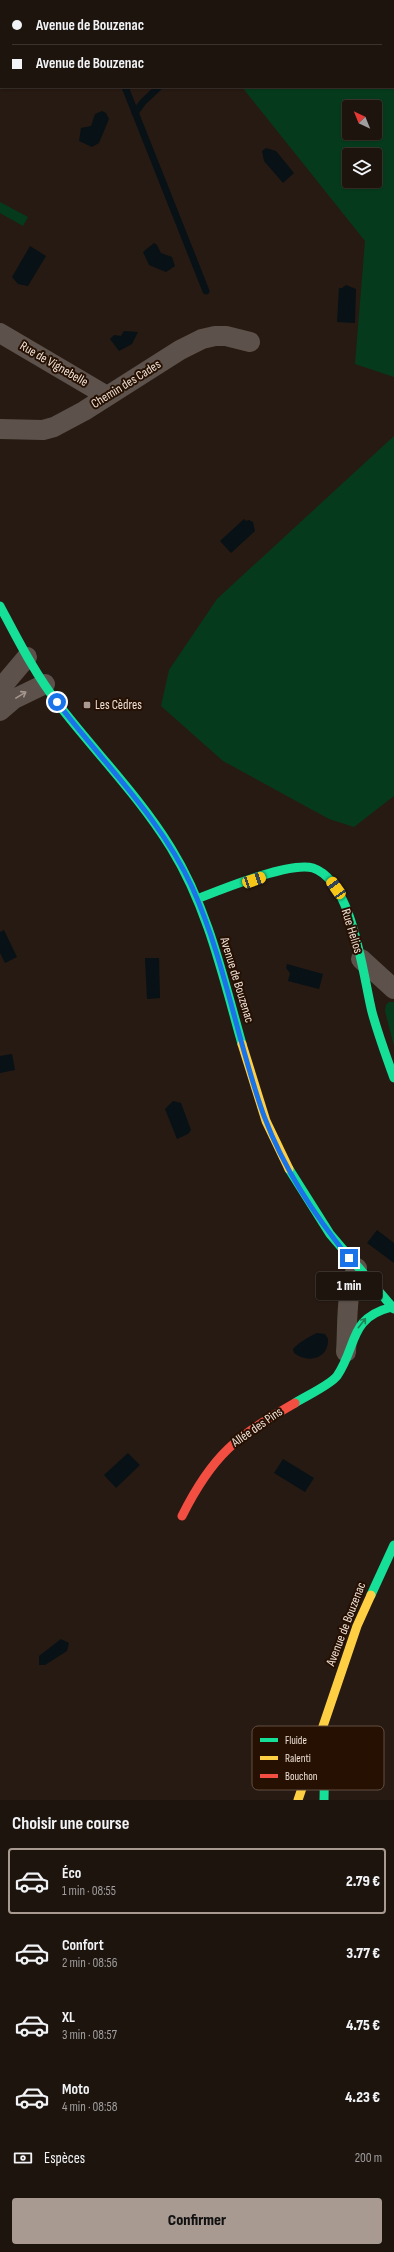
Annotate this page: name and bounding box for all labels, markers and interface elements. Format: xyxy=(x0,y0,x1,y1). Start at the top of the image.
text: Avenue de Bouzenac xyxy=(36,16,144,35)
text: Avenue de Bouzenac xyxy=(36,54,144,73)
north arrow xyxy=(342,100,382,140)
map controls xyxy=(342,100,382,188)
button: layers xyxy=(342,148,382,188)
street label: Rue de Vignebelle xyxy=(17,338,91,390)
street label: Chemin des Cades xyxy=(88,356,164,412)
one-way arrow xyxy=(15,691,27,699)
route start xyxy=(48,693,66,711)
place label: Les Cèdres xyxy=(95,697,142,713)
marker: Les Cèdres xyxy=(82,700,92,710)
car xyxy=(241,870,267,890)
car xyxy=(324,875,348,901)
street label: Rue Helios xyxy=(338,907,366,956)
street label: Avenue de Bouzenac xyxy=(216,934,258,1025)
route end xyxy=(340,1249,358,1267)
callout: 1 min xyxy=(316,1272,382,1300)
text: 1 min xyxy=(337,1278,361,1294)
one-way arrow xyxy=(358,1317,367,1328)
street label: Allée des Pins xyxy=(228,1403,286,1451)
street label: Avenue de Bouzenac xyxy=(322,1580,369,1669)
legend xyxy=(252,1726,384,1790)
text: Fluide xyxy=(285,1734,307,1747)
text: Ralenti xyxy=(285,1752,311,1765)
text: Bouchon xyxy=(285,1770,318,1783)
text: Choisir une course xyxy=(12,1813,129,1834)
icon: car xyxy=(14,1863,50,1899)
text: Éco xyxy=(62,1864,81,1883)
text: 2.79 € xyxy=(346,1872,380,1891)
text: 1 min · 08:55 xyxy=(62,1883,116,1899)
icon: car xyxy=(14,1935,50,1971)
text: Confort xyxy=(62,1936,104,1955)
text: 3.77 € xyxy=(346,1944,380,1963)
text: 2 min · 08:56 xyxy=(62,1955,117,1971)
icon: car xyxy=(14,2007,50,2043)
text: XL xyxy=(62,2008,75,2027)
text: 4.75 € xyxy=(346,2016,380,2035)
text: 3 min · 08:57 xyxy=(62,2027,117,2043)
icon: car xyxy=(14,2079,50,2115)
text: Moto xyxy=(62,2080,89,2099)
text: 4.23 € xyxy=(345,2088,380,2107)
text: 4 min · 08:58 xyxy=(62,2099,117,2115)
icon: cash xyxy=(12,2147,34,2169)
text: Espèces xyxy=(44,2149,85,2168)
text: 200 m xyxy=(355,2150,382,2166)
button: Confirmer xyxy=(12,2198,382,2244)

